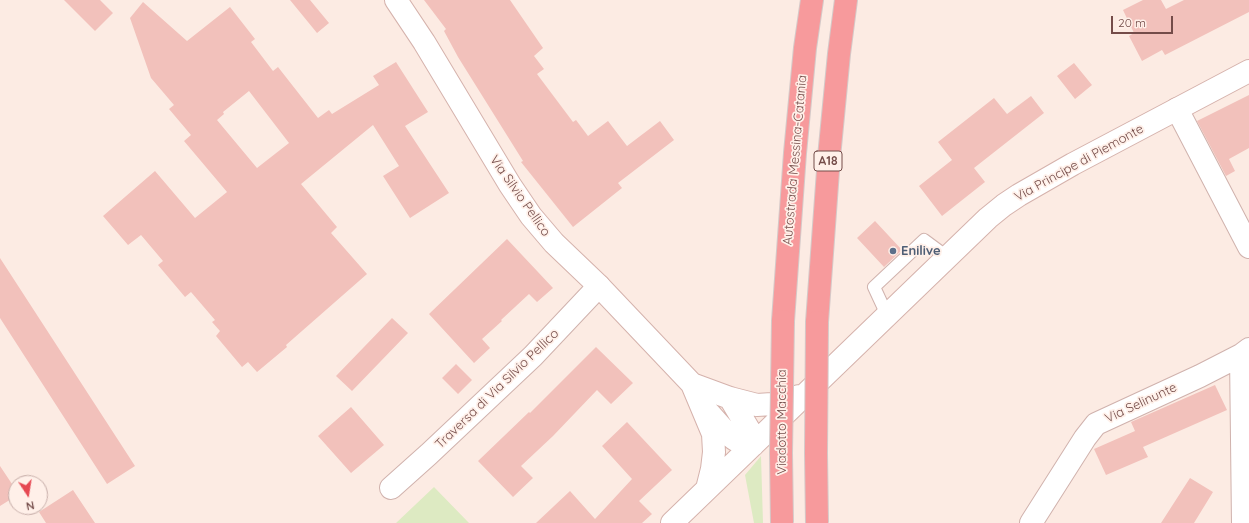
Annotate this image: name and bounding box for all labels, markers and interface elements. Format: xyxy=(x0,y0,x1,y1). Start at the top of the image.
scale bar xyxy=(1113,8,1175,34)
text: 20 m xyxy=(1118,15,1146,30)
street label: Autostrada Messina-Catania xyxy=(780,74,810,246)
street label: Via Principe di Piemonte xyxy=(1012,121,1146,205)
road number: A18 xyxy=(814,151,842,171)
street label: Via Silvio Pellico xyxy=(486,153,554,239)
place label: Enilive xyxy=(901,243,941,259)
marker: Enilive xyxy=(888,246,898,256)
street label: Traversa di Via Silvio Pellico xyxy=(432,326,562,452)
street label: Viadotto Macchia xyxy=(774,369,790,475)
street label: Via Selinunte xyxy=(1103,380,1179,426)
north arrow xyxy=(8,475,48,515)
text: N xyxy=(25,498,36,513)

